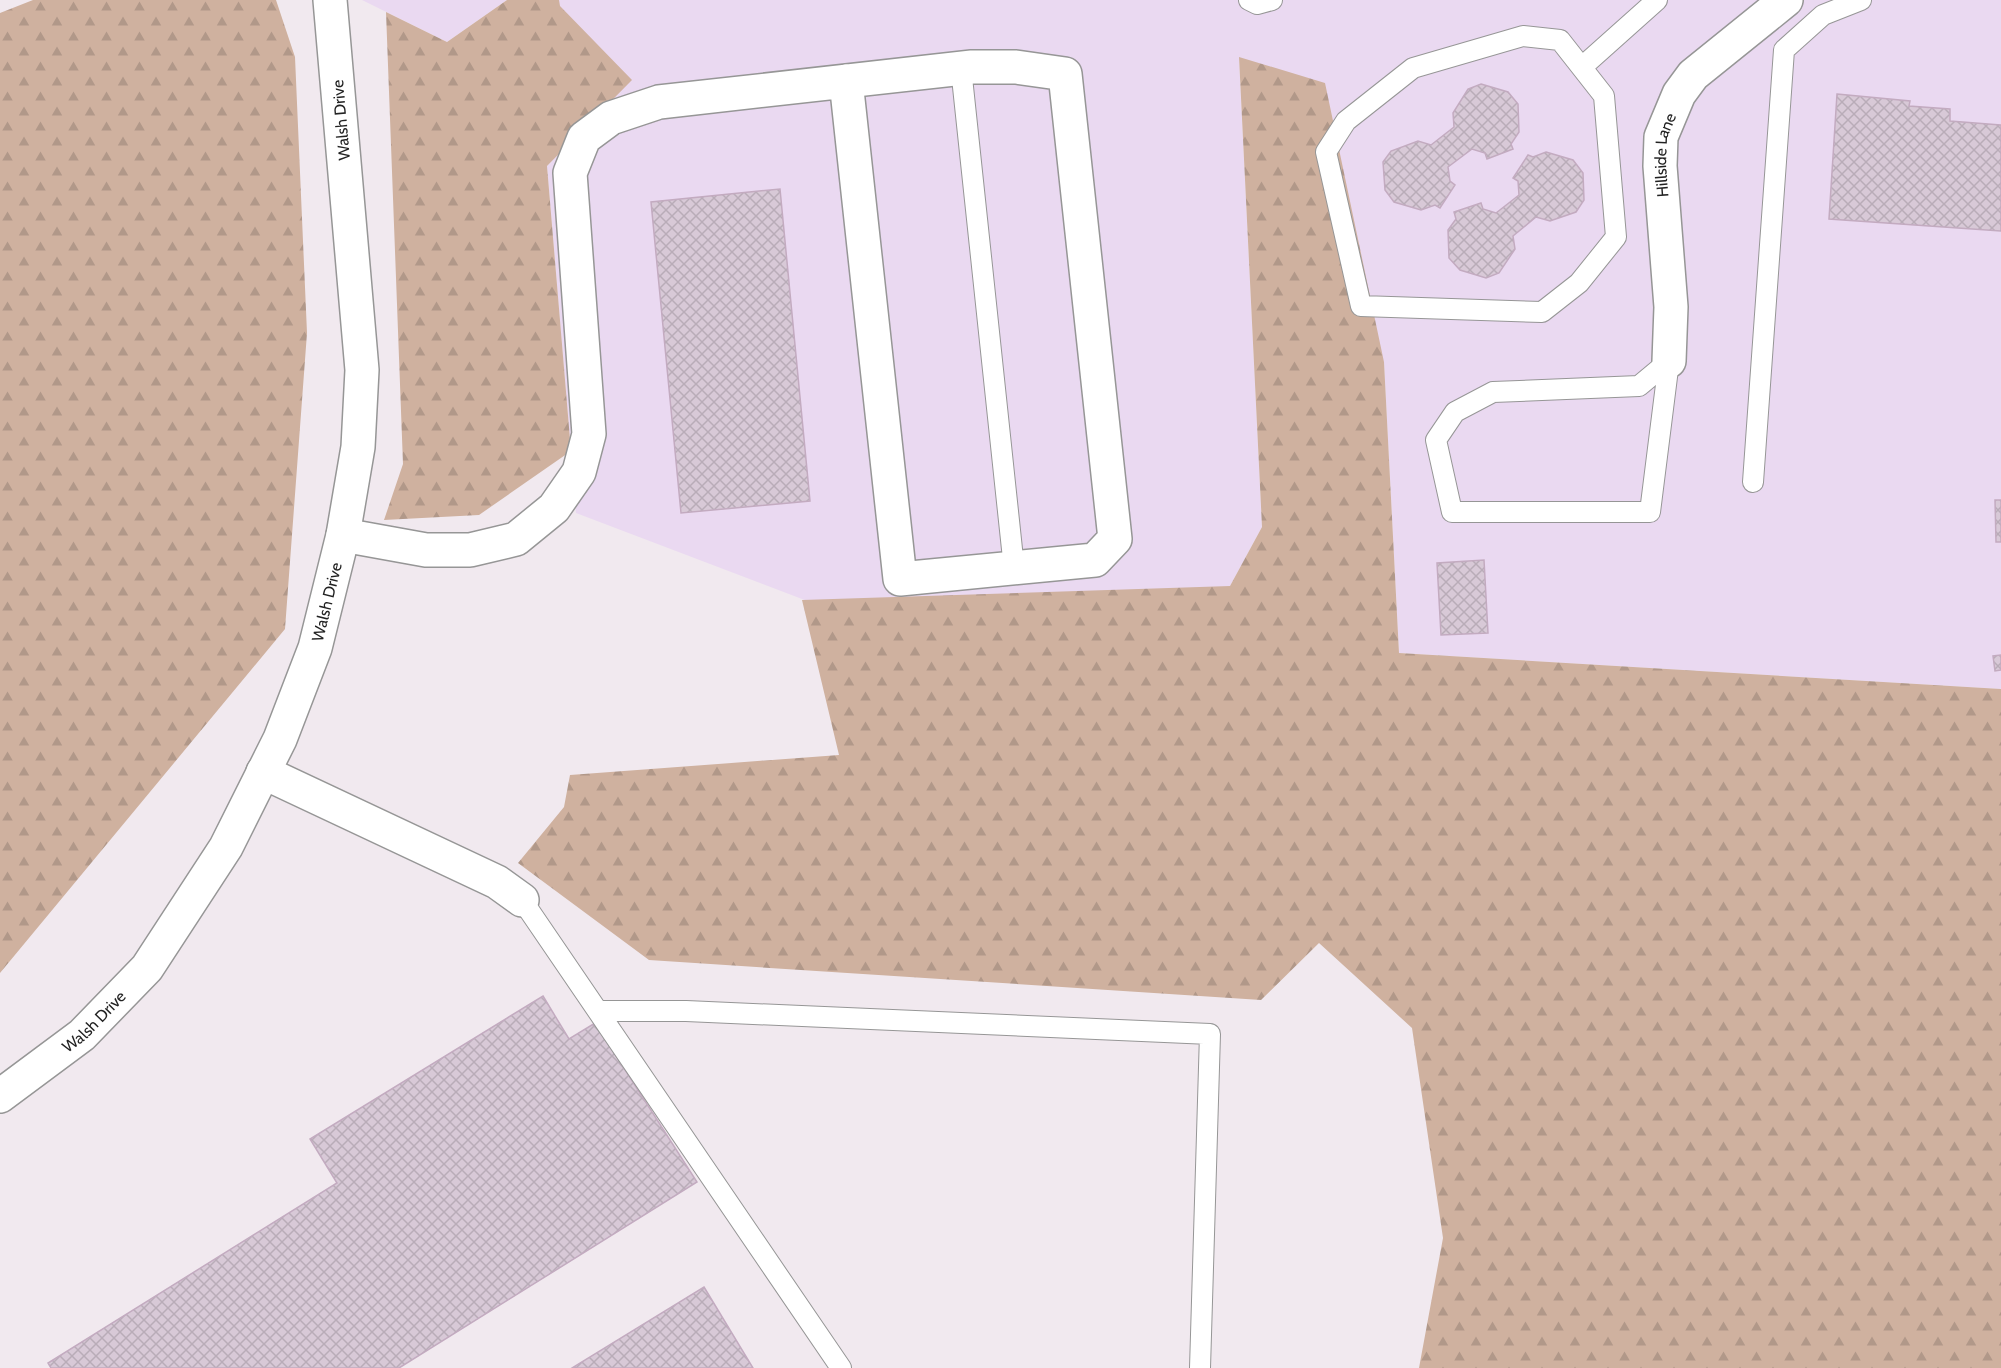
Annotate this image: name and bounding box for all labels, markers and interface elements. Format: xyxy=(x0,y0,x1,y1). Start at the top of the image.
street label: Walsh Drive xyxy=(328,79,354,161)
street label: Hillside Lane xyxy=(1650,110,1680,198)
street label: Walsh Drive xyxy=(308,560,345,643)
street label: Walsh Drive xyxy=(58,987,129,1056)

